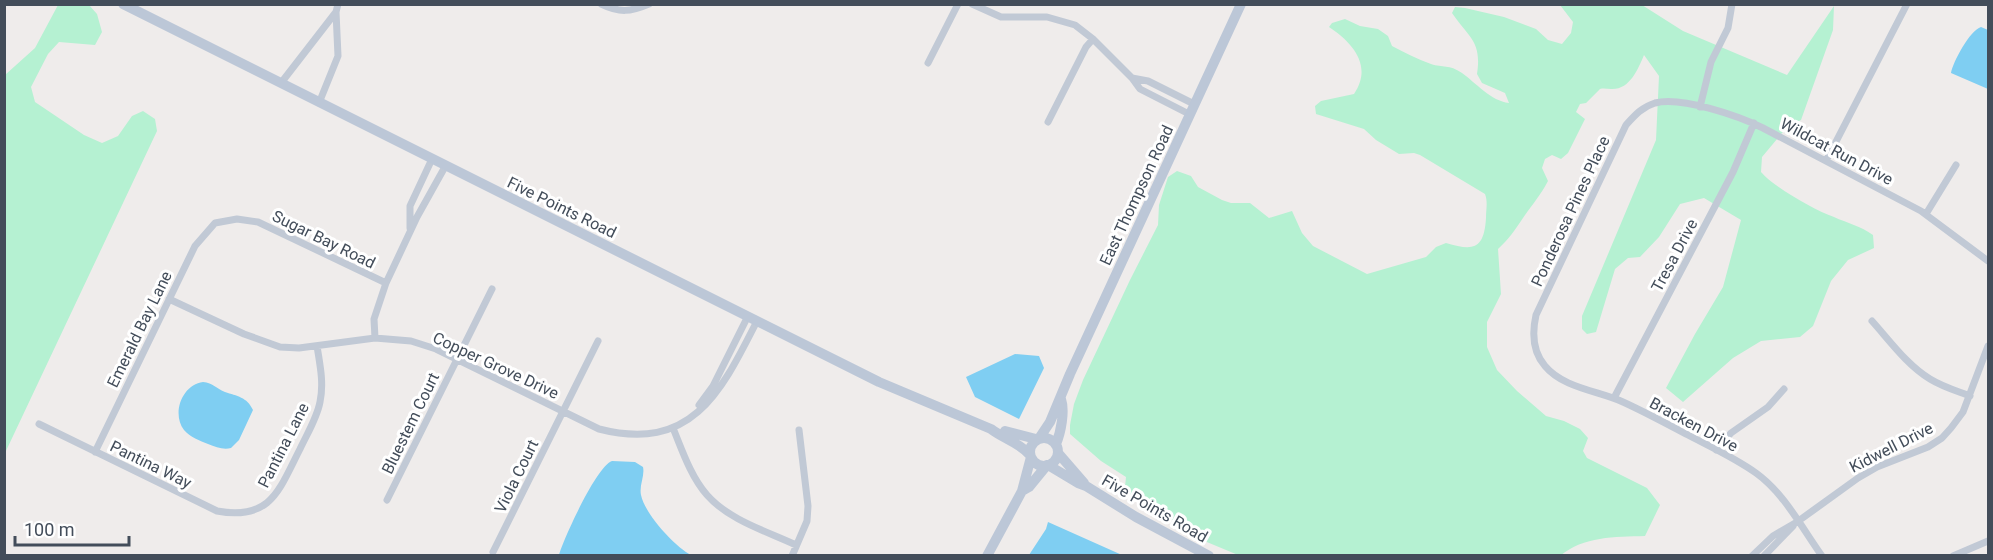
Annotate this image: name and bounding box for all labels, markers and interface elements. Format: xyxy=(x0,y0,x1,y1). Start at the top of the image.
street label: Wildcat Run Drive xyxy=(1777,114,1896,189)
street label: East Thompson Road xyxy=(1096,122,1177,268)
street label: Ponderosa Pines Place xyxy=(1527,133,1614,289)
street label: Five Points Road xyxy=(504,173,619,242)
street label: Sugar Bay Road xyxy=(269,206,378,273)
street label: Tresa Drive xyxy=(1647,216,1702,295)
street label: Emerald Bay Lane xyxy=(103,268,176,390)
street label: Copper Grove Drive xyxy=(430,328,562,403)
street label: Bluestem Court xyxy=(378,369,443,477)
street label: Bracken Drive xyxy=(1646,393,1741,456)
street label: Pantina Lane xyxy=(254,400,313,491)
street label: Kidwell Drive xyxy=(1846,418,1936,477)
street label: Viola Court xyxy=(491,436,542,516)
street label: Pantina Way xyxy=(107,437,195,493)
street label: Five Points Road xyxy=(1099,470,1211,546)
scale bar xyxy=(15,509,129,547)
text: 100 m xyxy=(24,519,75,540)

